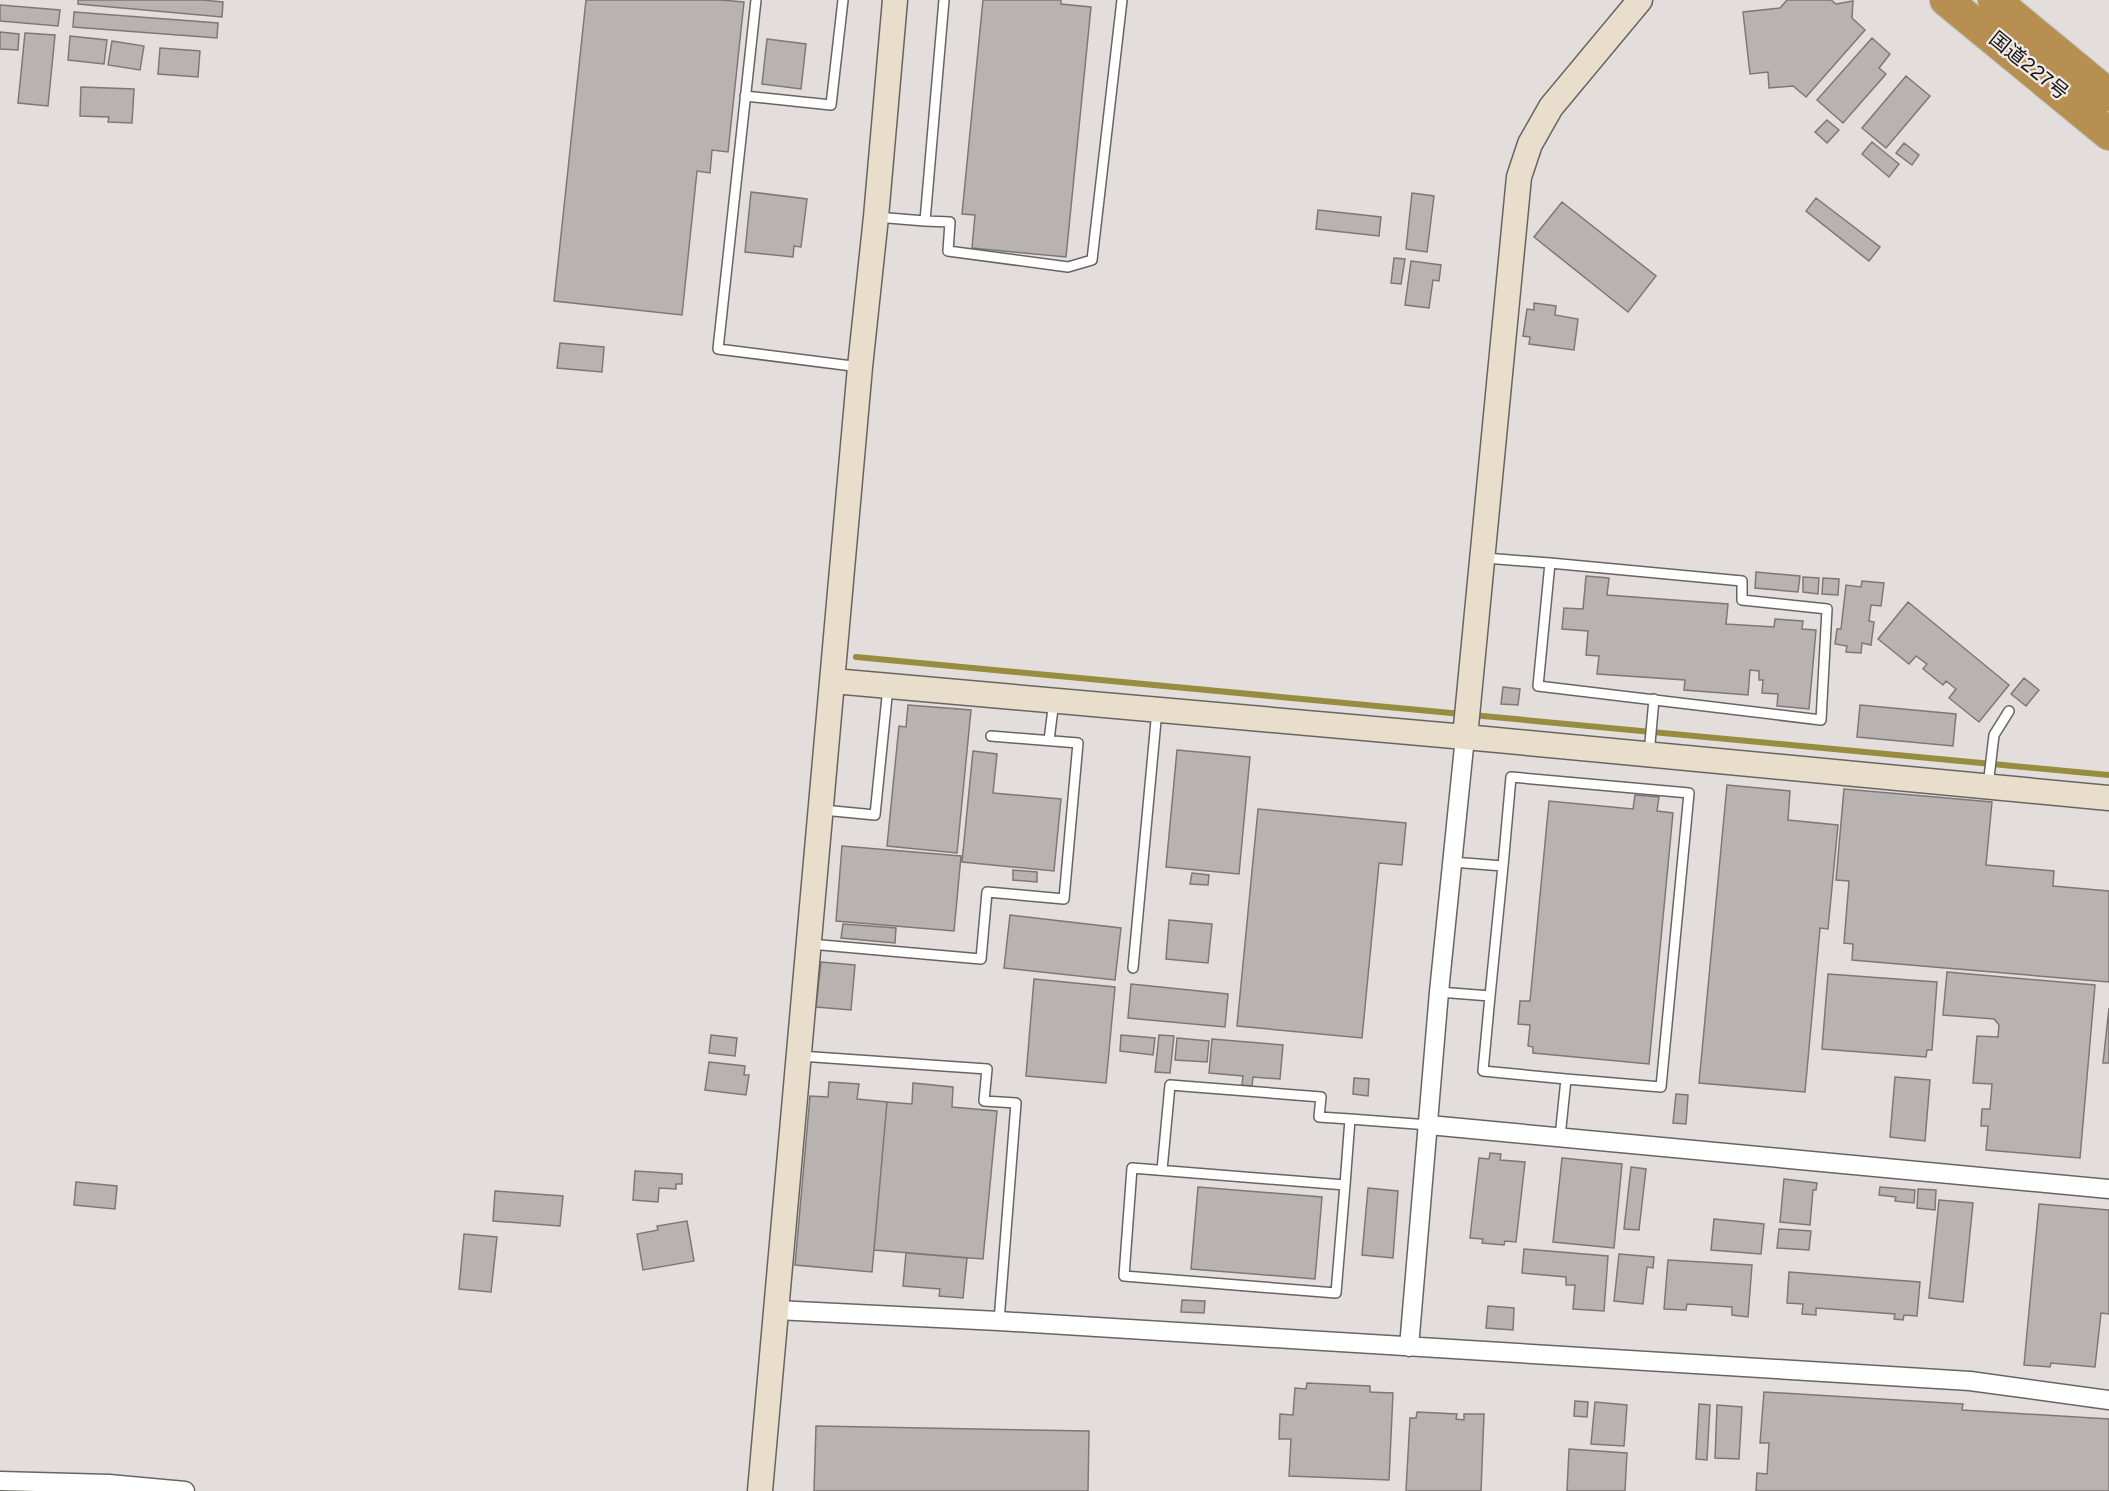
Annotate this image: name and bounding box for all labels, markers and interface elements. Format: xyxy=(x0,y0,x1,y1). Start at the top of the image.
street label: 国道227号 xyxy=(1983,27,2073,107)

